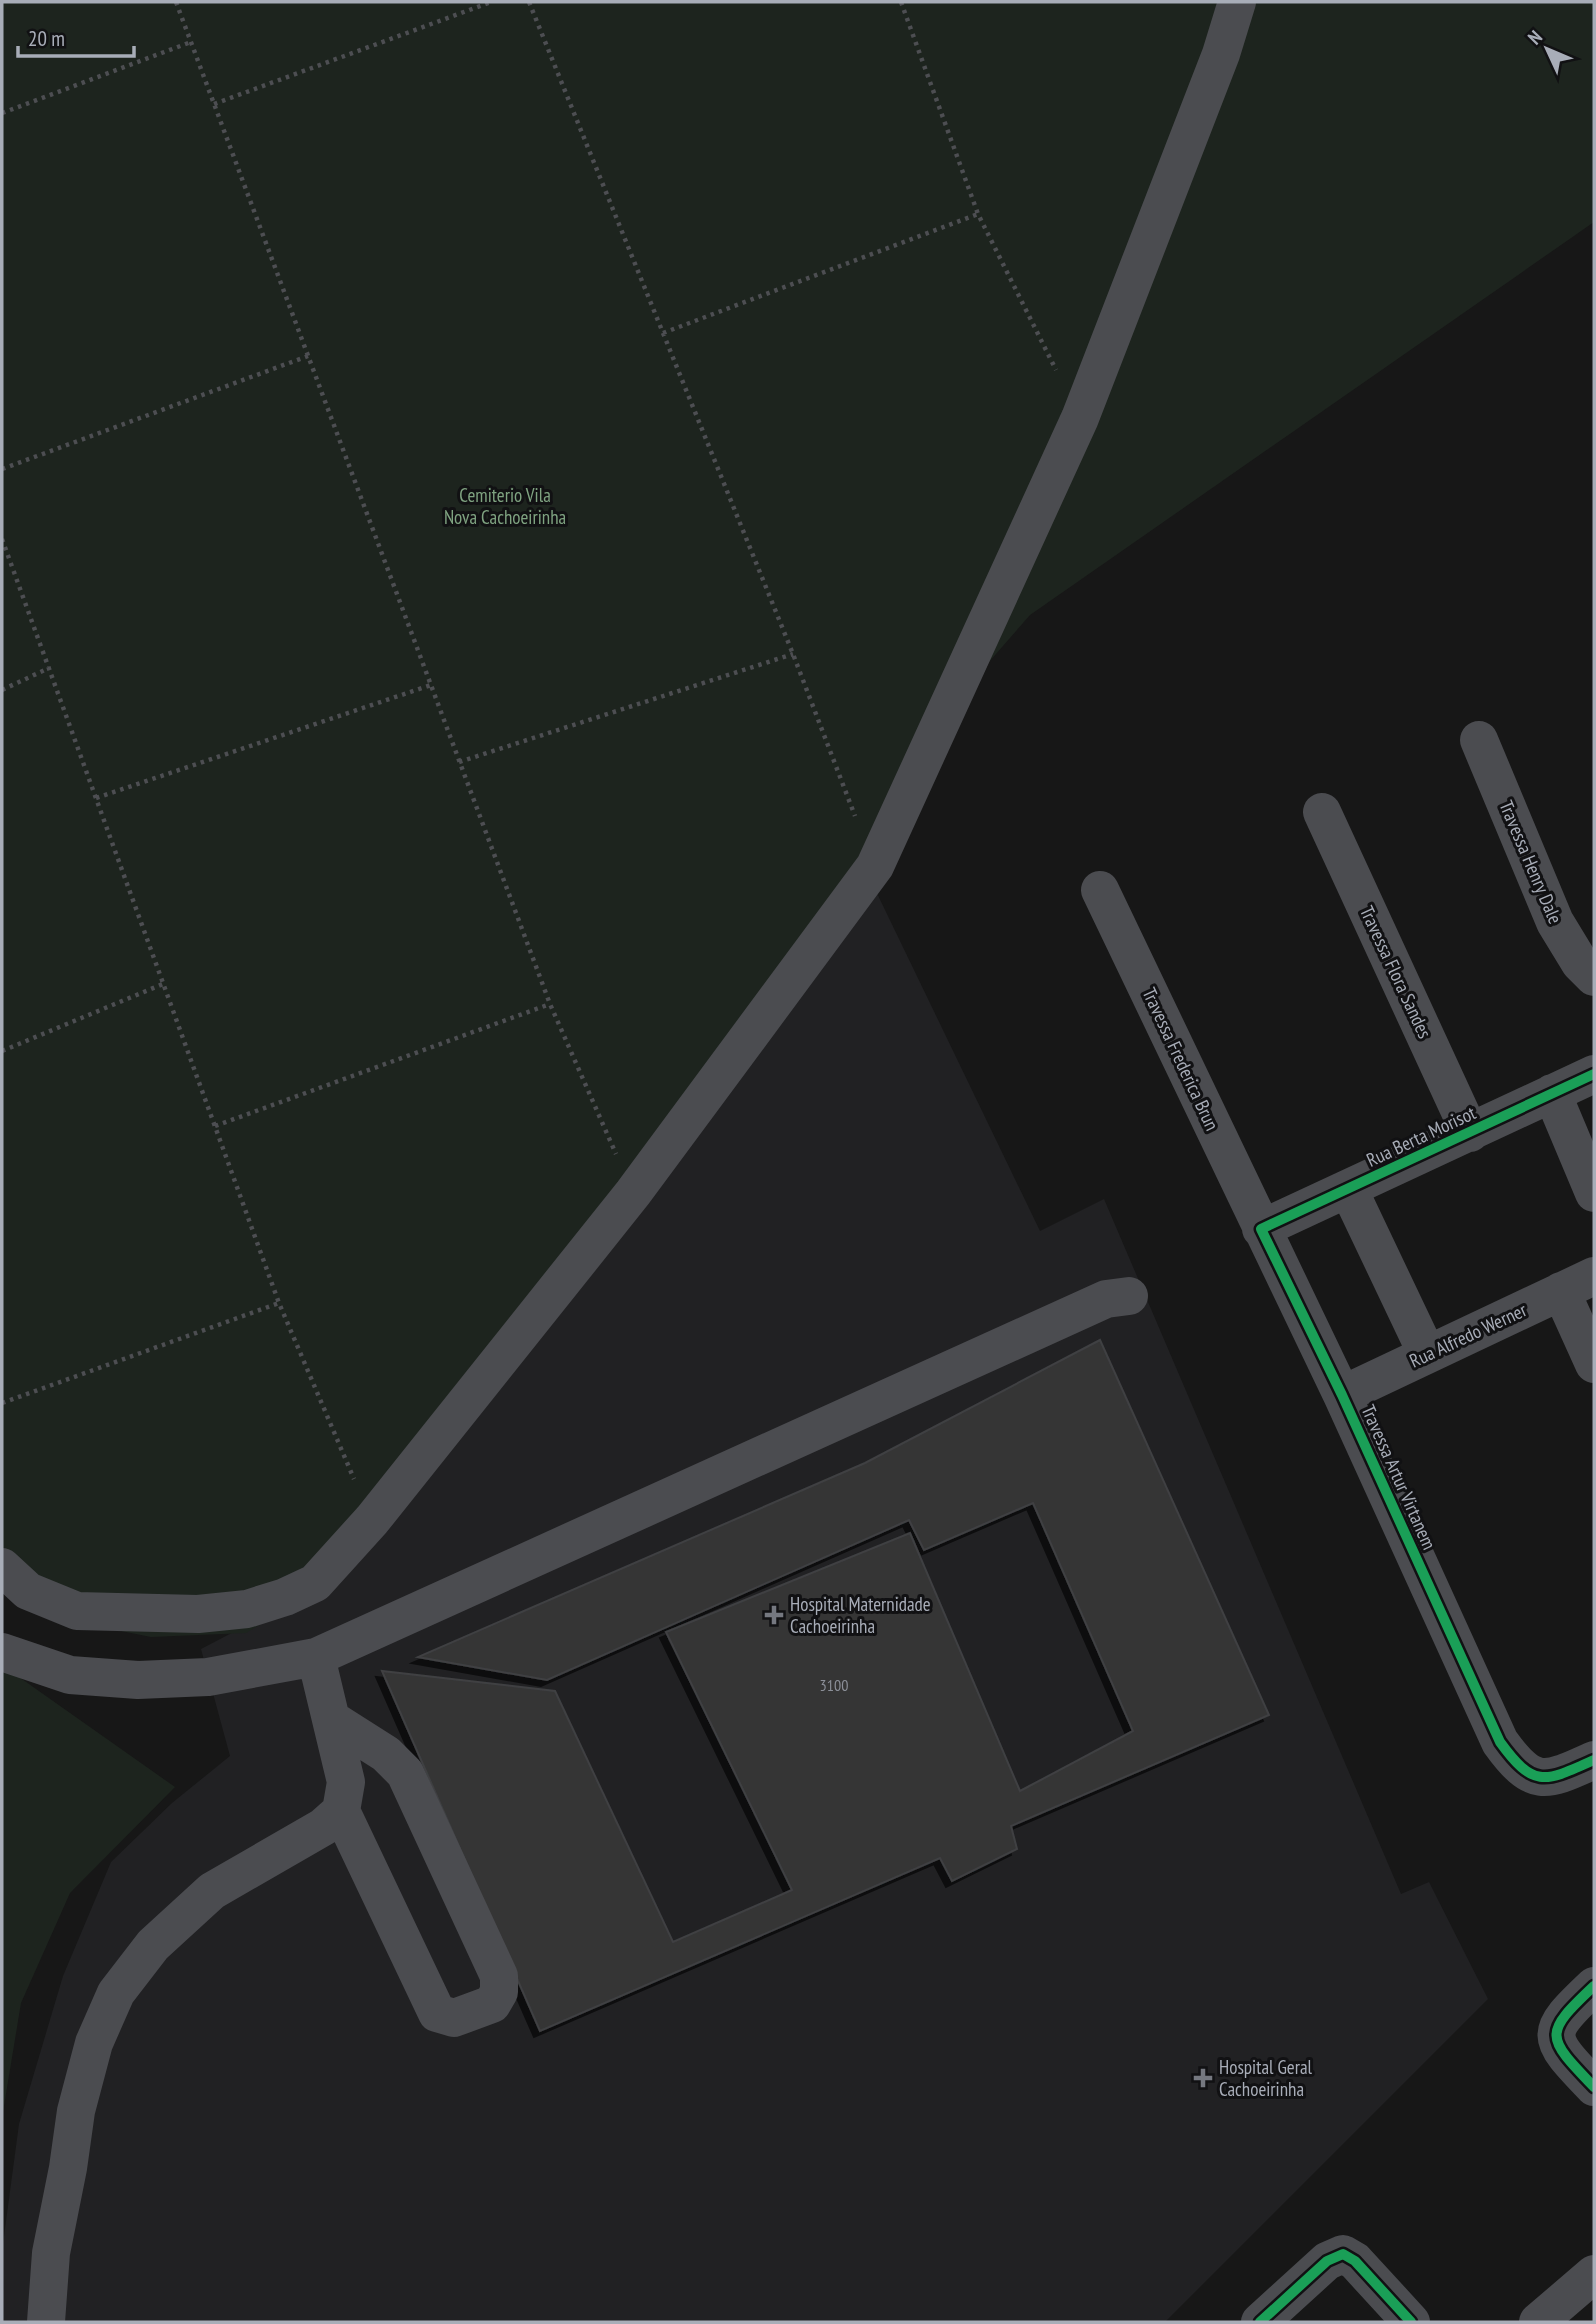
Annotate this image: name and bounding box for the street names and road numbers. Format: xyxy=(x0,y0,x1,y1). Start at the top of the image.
street label: Travessa Henry Dale xyxy=(1494,797,1568,927)
street label: Travessa Flora Sandes xyxy=(1355,902,1437,1042)
street label: Travessa Frederica Brun xyxy=(1137,984,1225,1134)
street label: Rua Berta Morisot xyxy=(1363,1100,1480,1172)
street label: Rua Alfredo Werner xyxy=(1406,1297,1531,1373)
street label: Travessa Artur Virtanem xyxy=(1356,1401,1442,1553)

